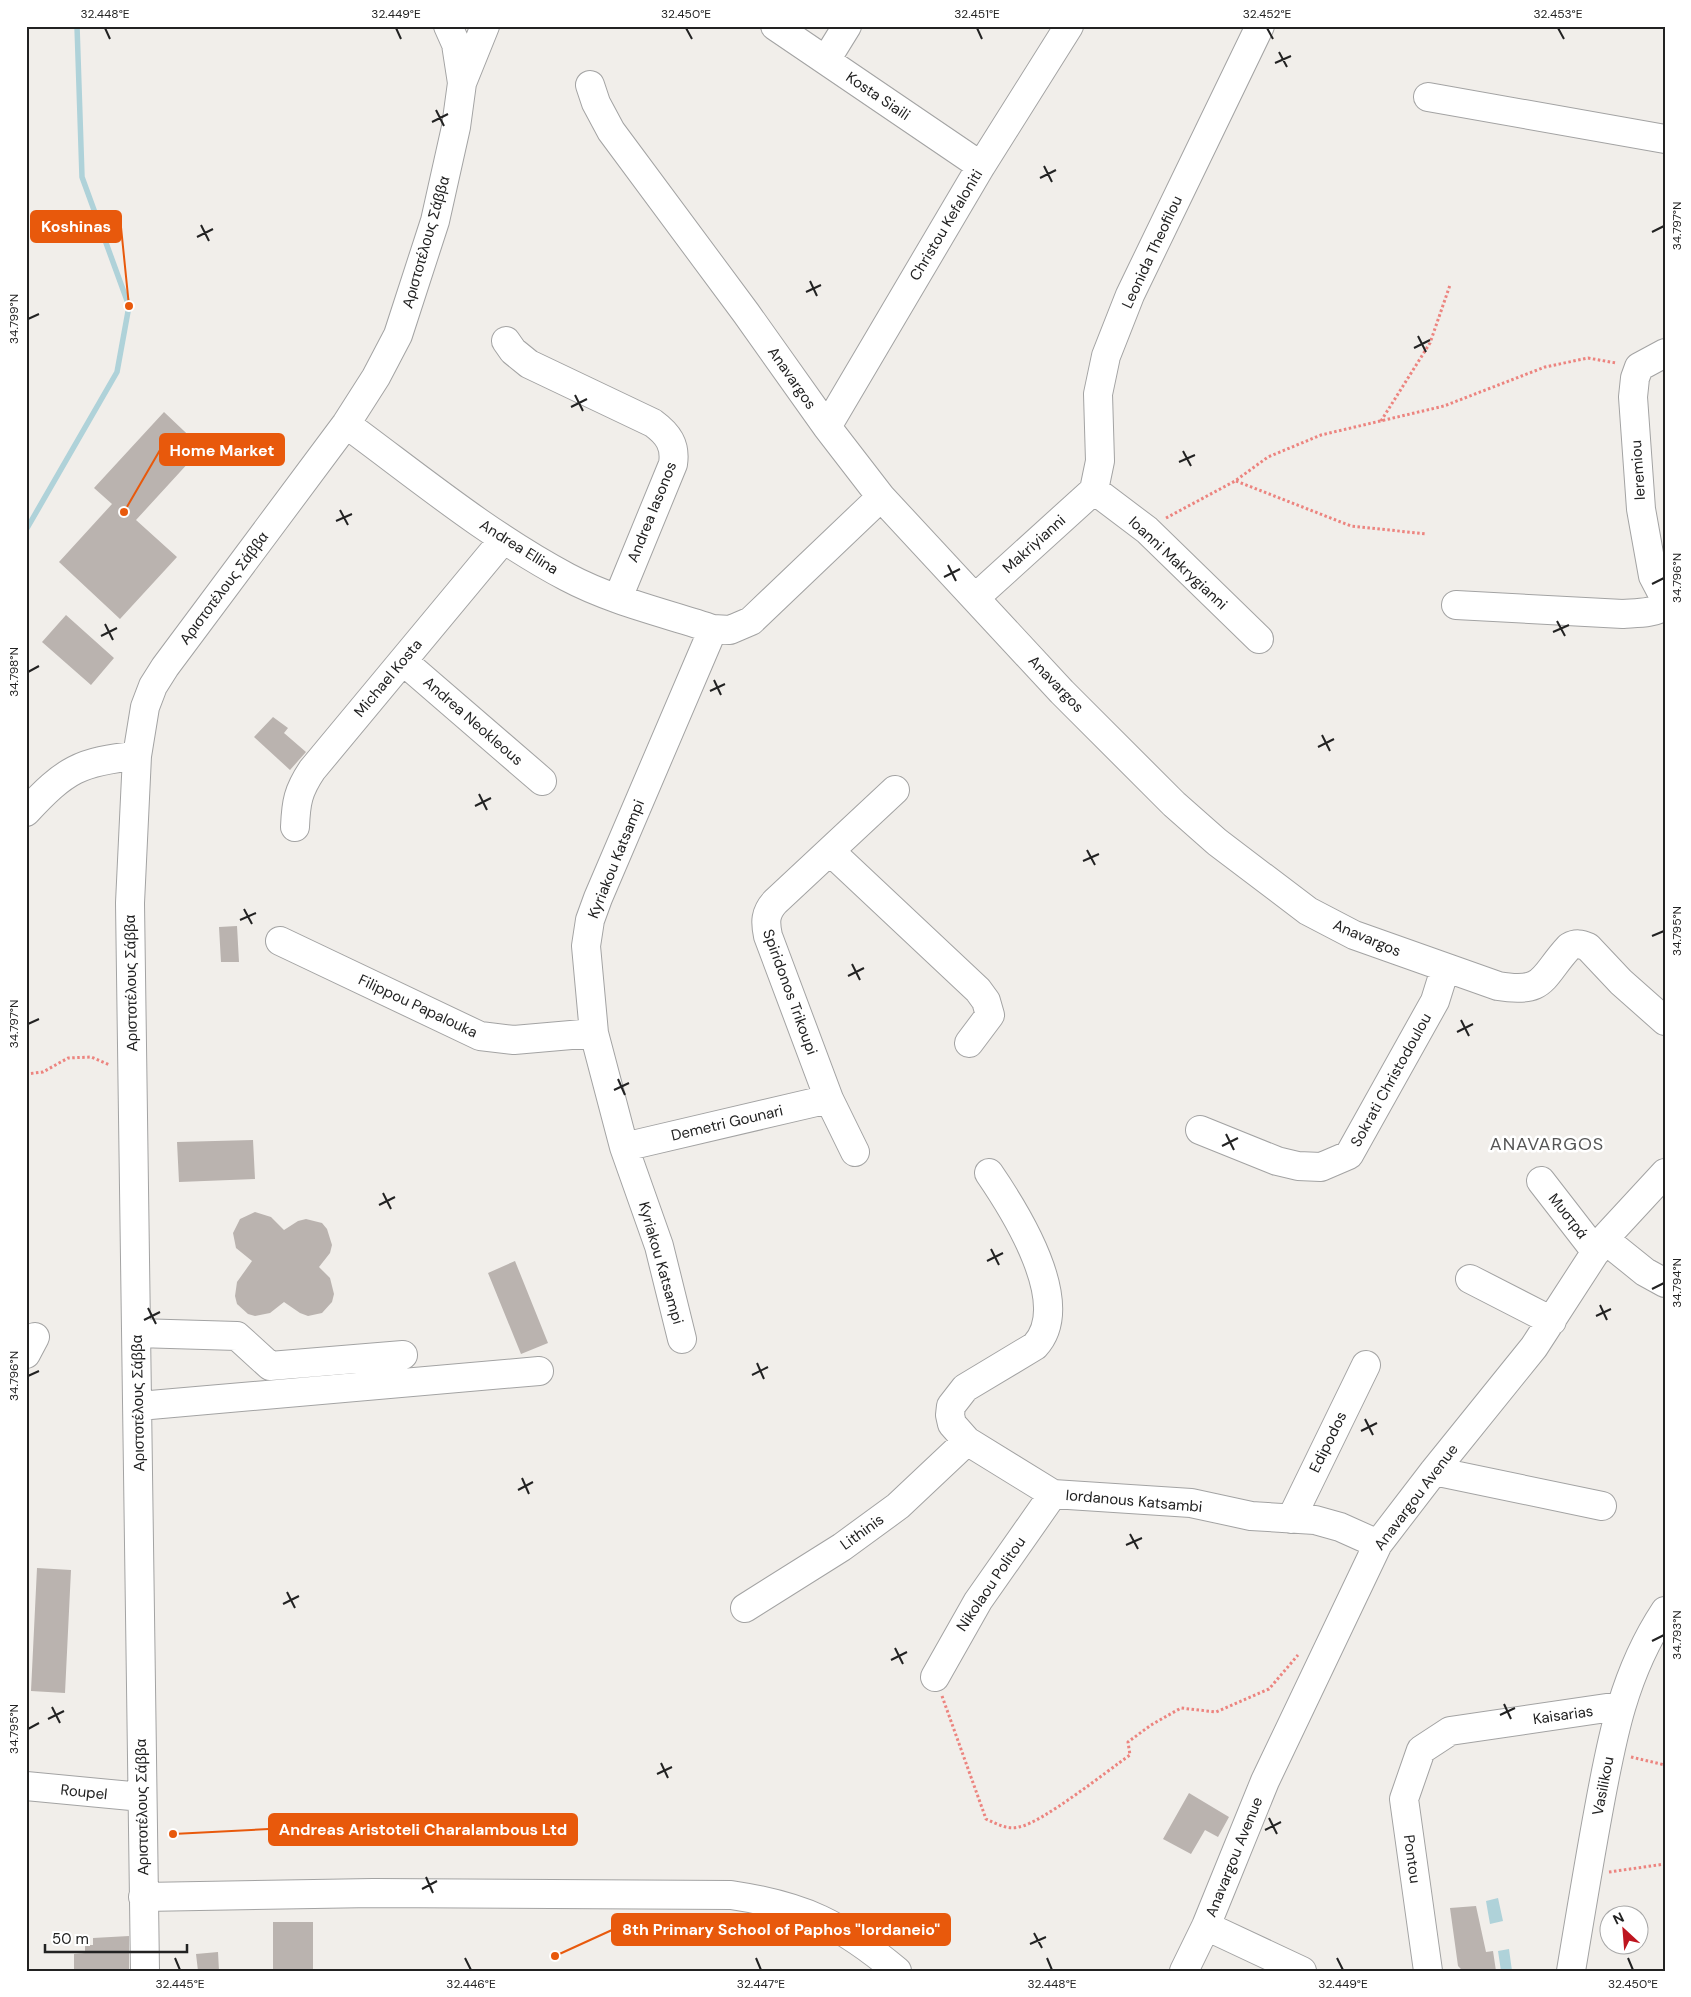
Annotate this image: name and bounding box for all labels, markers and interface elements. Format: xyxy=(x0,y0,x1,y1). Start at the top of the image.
text: 32.448°E xyxy=(80,6,130,22)
text: 32.449°E xyxy=(371,6,421,22)
text: 32.450°E xyxy=(661,6,711,22)
text: 32.451°E xyxy=(954,6,1000,22)
text: 32.452°E xyxy=(1243,6,1292,22)
text: 32.453°E xyxy=(1534,6,1583,22)
street label: Kosta Siaili xyxy=(842,67,914,125)
street label: Christou Kefaloniti xyxy=(905,166,987,284)
street label: Αριστοτέλους Σάββα xyxy=(398,173,455,310)
street label: Leonida Theofilou xyxy=(1117,192,1187,312)
text: 34.797°N xyxy=(1669,202,1685,250)
callout: Koshinas xyxy=(31,211,121,242)
text: Koshinas xyxy=(41,216,111,237)
text: 34.799°N xyxy=(6,294,22,344)
street label: Anavargos xyxy=(763,343,821,413)
callout: Home Market xyxy=(160,434,284,465)
street label: Ieremiou xyxy=(1626,439,1650,501)
text: Home Market xyxy=(170,440,274,461)
street label: Andrea Iasonos xyxy=(623,459,681,565)
street label: Makriyianni xyxy=(998,510,1070,578)
street label: Ioanni Makrygianni xyxy=(1124,512,1232,614)
street label: Andrea Ellina xyxy=(476,515,562,579)
street label: Αριστοτέλους Σάββα xyxy=(175,527,273,649)
text: 34.796°N xyxy=(1669,553,1685,603)
street label: Michael Kosta xyxy=(350,635,426,721)
text: 34.798°N xyxy=(6,647,22,697)
street label: Anavargos xyxy=(1024,651,1088,717)
street label: Andrea Neokleous xyxy=(419,672,527,770)
street label: Kyriakou Katsampi xyxy=(583,797,649,921)
text: 34.795°N xyxy=(1669,906,1685,956)
street label: Αριστοτέλους Σάββα xyxy=(120,914,142,1051)
street label: Anavargos xyxy=(1330,915,1404,961)
street label: Spiridonos Trikoupi xyxy=(758,926,822,1058)
street label: Filippou Papalouka xyxy=(355,970,481,1042)
text: 34.797°N xyxy=(6,1000,22,1048)
street label: Sokrati Christodoulou xyxy=(1346,1009,1436,1151)
street label: Demetri Gounari xyxy=(669,1100,785,1146)
district label: ANAVARGOS xyxy=(1490,1132,1604,1156)
street label: Μυστρά xyxy=(1544,1189,1592,1243)
street label: Kyriakou Katsampi xyxy=(634,1199,688,1327)
text: 34.794°N xyxy=(1669,1258,1685,1308)
street label: Αριστοτέλους Σάββα xyxy=(127,1334,149,1471)
text: 34.796°N xyxy=(6,1351,22,1401)
street label: Edipodos xyxy=(1305,1408,1351,1476)
street label: Anavargou Avenue xyxy=(1369,1440,1463,1554)
street label: Iordanous Katsambi xyxy=(1065,1485,1203,1517)
street label: Lithinis xyxy=(836,1509,888,1555)
street label: Nikolaou Politou xyxy=(952,1533,1030,1635)
text: 34.793°N xyxy=(1669,1610,1685,1660)
street label: Kaisarias xyxy=(1532,1701,1594,1729)
text: 34.795°N xyxy=(6,1704,22,1754)
street label: Αριστοτέλους Σάββα xyxy=(131,1738,153,1875)
street label: Vasilikou xyxy=(1587,1755,1619,1817)
street label: Roupel xyxy=(59,1780,109,1804)
street label: Anavargou Avenue xyxy=(1201,1794,1267,1920)
callout: Andreas Aristoteli Charalambous Ltd xyxy=(269,1814,577,1845)
text: Andreas Aristoteli Charalambous Ltd xyxy=(279,1819,567,1840)
street label: Pontou xyxy=(1399,1833,1425,1885)
north arrow xyxy=(1598,1904,1648,1954)
text: N xyxy=(1610,1908,1627,1929)
callout: 8th Primary School of Paphos "Iordaneio" xyxy=(612,1914,950,1945)
text: 8th Primary School of Paphos "Iordaneio" xyxy=(622,1919,940,1940)
scale bar xyxy=(45,1922,188,1954)
text: 50 m xyxy=(52,1929,89,1949)
text: 32.445°E xyxy=(155,1976,205,1992)
text: 32.446°E xyxy=(446,1976,496,1992)
text: 32.447°E xyxy=(737,1976,785,1992)
text: 32.448°E xyxy=(1027,1976,1077,1992)
text: 32.449°E xyxy=(1318,1976,1368,1992)
text: 32.450°E xyxy=(1608,1976,1658,1992)

